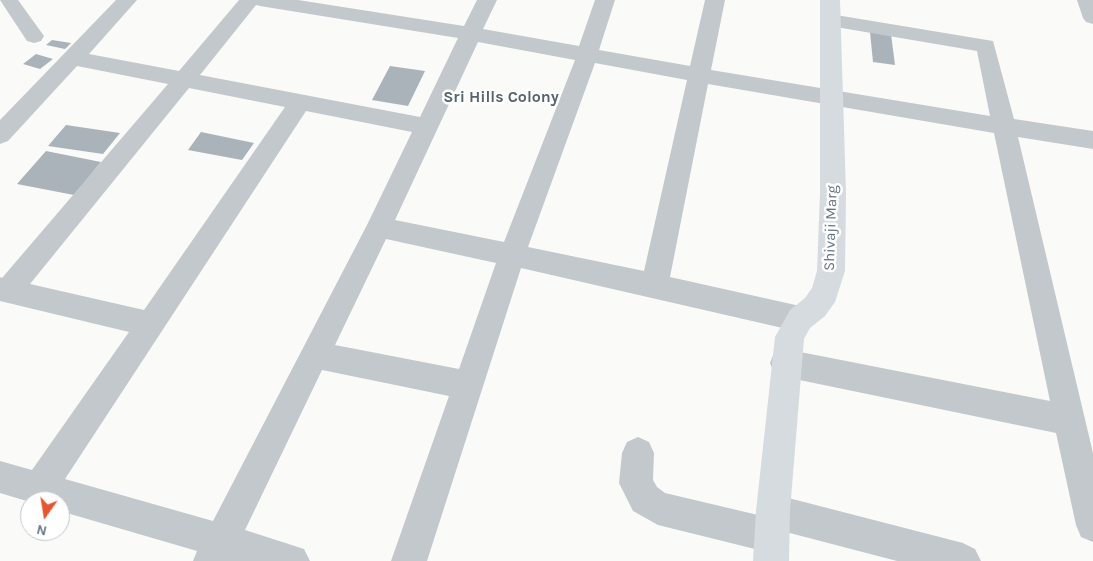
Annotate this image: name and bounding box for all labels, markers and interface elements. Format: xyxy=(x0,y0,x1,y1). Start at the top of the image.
district label: Sri Hills Colony xyxy=(443,87,559,107)
street label: Shivaji Marg xyxy=(821,185,841,271)
north arrow xyxy=(20,491,70,541)
text: N xyxy=(35,521,49,540)

